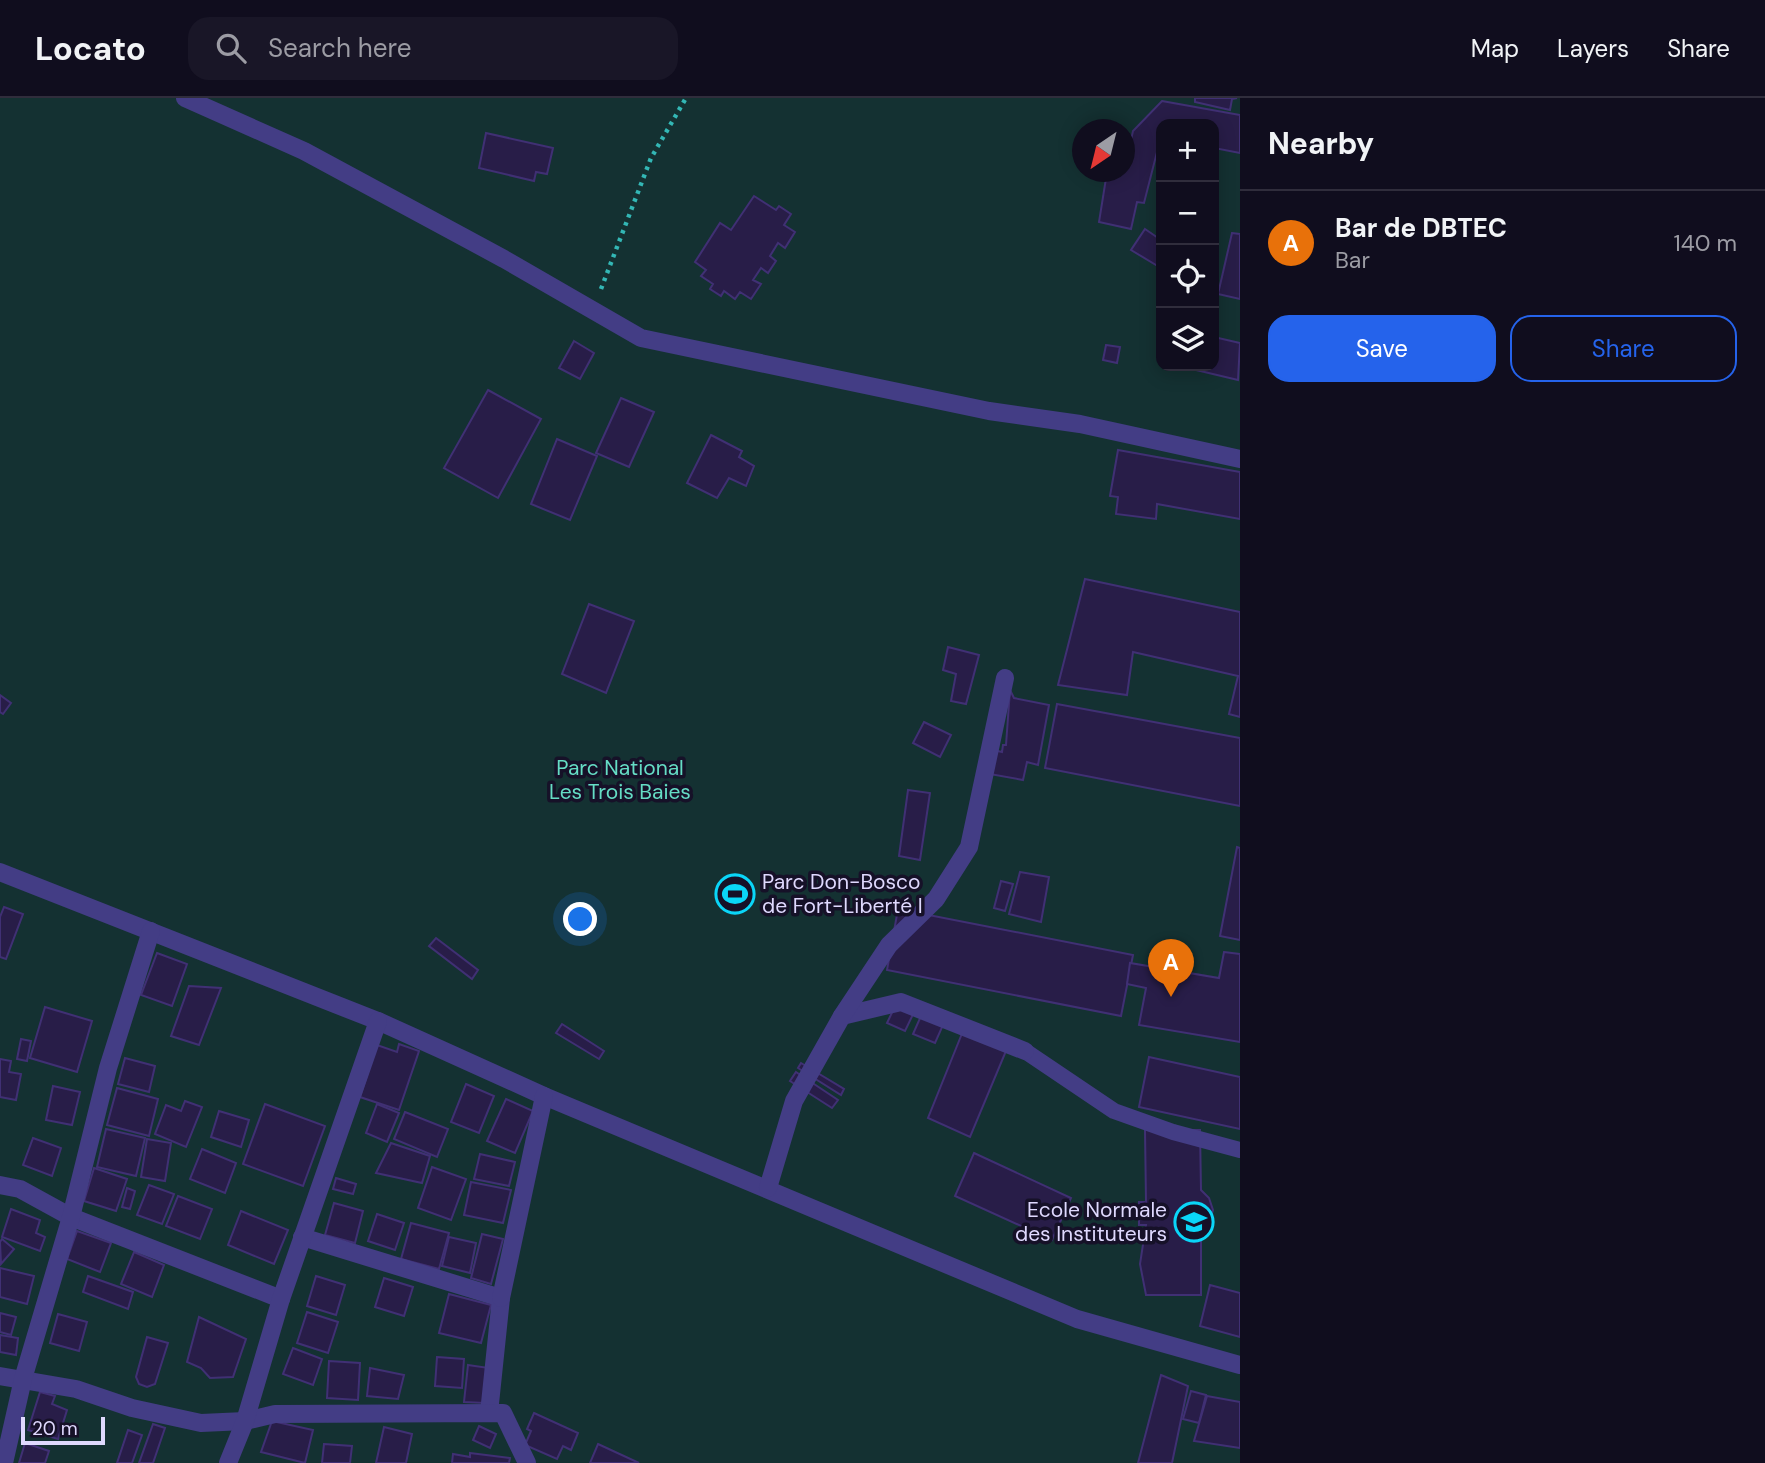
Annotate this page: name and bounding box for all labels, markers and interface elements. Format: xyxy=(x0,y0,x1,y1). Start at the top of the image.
search box xyxy=(188,17,678,80)
text: Locato xyxy=(35,27,146,70)
icon: search xyxy=(212,29,250,67)
text: Search here xyxy=(268,31,411,65)
text: Map xyxy=(1471,33,1519,64)
text: Layers xyxy=(1557,33,1629,64)
text: Share xyxy=(1667,33,1730,64)
north arrow xyxy=(1072,119,1135,182)
map controls xyxy=(1156,119,1219,371)
button: + xyxy=(1156,119,1219,182)
text: Nearby xyxy=(1268,124,1374,163)
button: − xyxy=(1156,182,1219,245)
text: Bar de DBTEC xyxy=(1335,211,1507,245)
text: A xyxy=(1283,228,1299,258)
text: 140 m xyxy=(1674,228,1737,258)
button: locate xyxy=(1156,245,1219,308)
text: Bar xyxy=(1335,245,1370,275)
button: layers xyxy=(1156,308,1219,371)
button: Save xyxy=(1268,315,1496,382)
button: Share xyxy=(1510,315,1737,382)
park label: Parc National Les Trois Baies xyxy=(549,754,691,806)
place label: Parc Don-Bosco de Fort-Liberté I xyxy=(762,868,923,920)
sports icon: Parc Don-Bosco de Fort-Liberté I xyxy=(714,873,756,915)
your location xyxy=(563,902,597,936)
pin: A xyxy=(1148,939,1194,997)
place label: Ecole Normale des Instituteurs xyxy=(1015,1196,1167,1248)
school or university icon: Ecole Normale des Instituteurs xyxy=(1173,1201,1215,1243)
scale bar xyxy=(21,1414,105,1446)
text: 20 m xyxy=(32,1416,78,1441)

